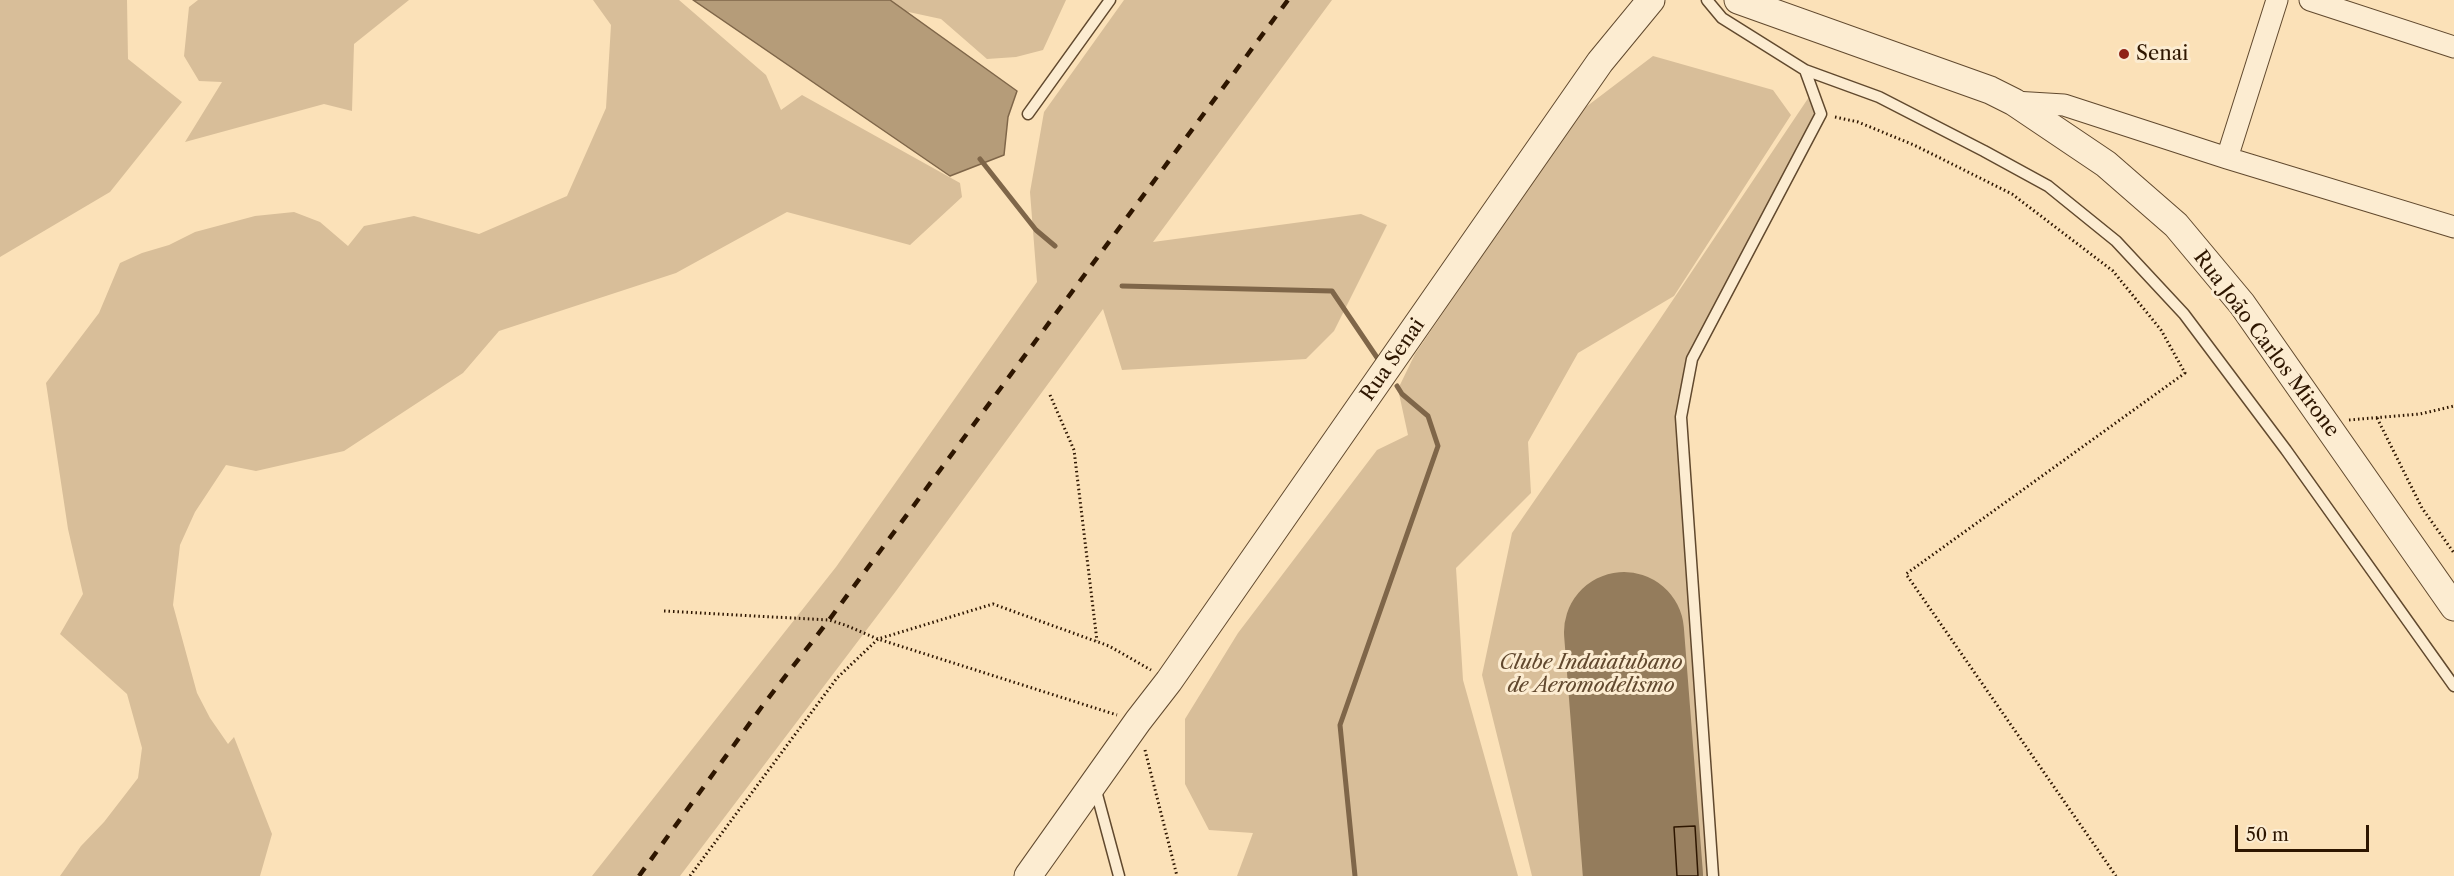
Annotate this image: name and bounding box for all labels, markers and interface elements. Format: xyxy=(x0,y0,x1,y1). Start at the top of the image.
place label: Senai xyxy=(2136,42,2188,66)
marker: Senai xyxy=(2117,47,2131,61)
street label: Rua João Carlos Mirone xyxy=(2188,246,2344,442)
street label: Rua Senai xyxy=(1356,314,1430,406)
park label: Clube Indaiatubano de Aeromodelismo xyxy=(1499,651,1683,698)
scale bar xyxy=(2238,813,2372,851)
text: 50 m xyxy=(2246,824,2289,846)

